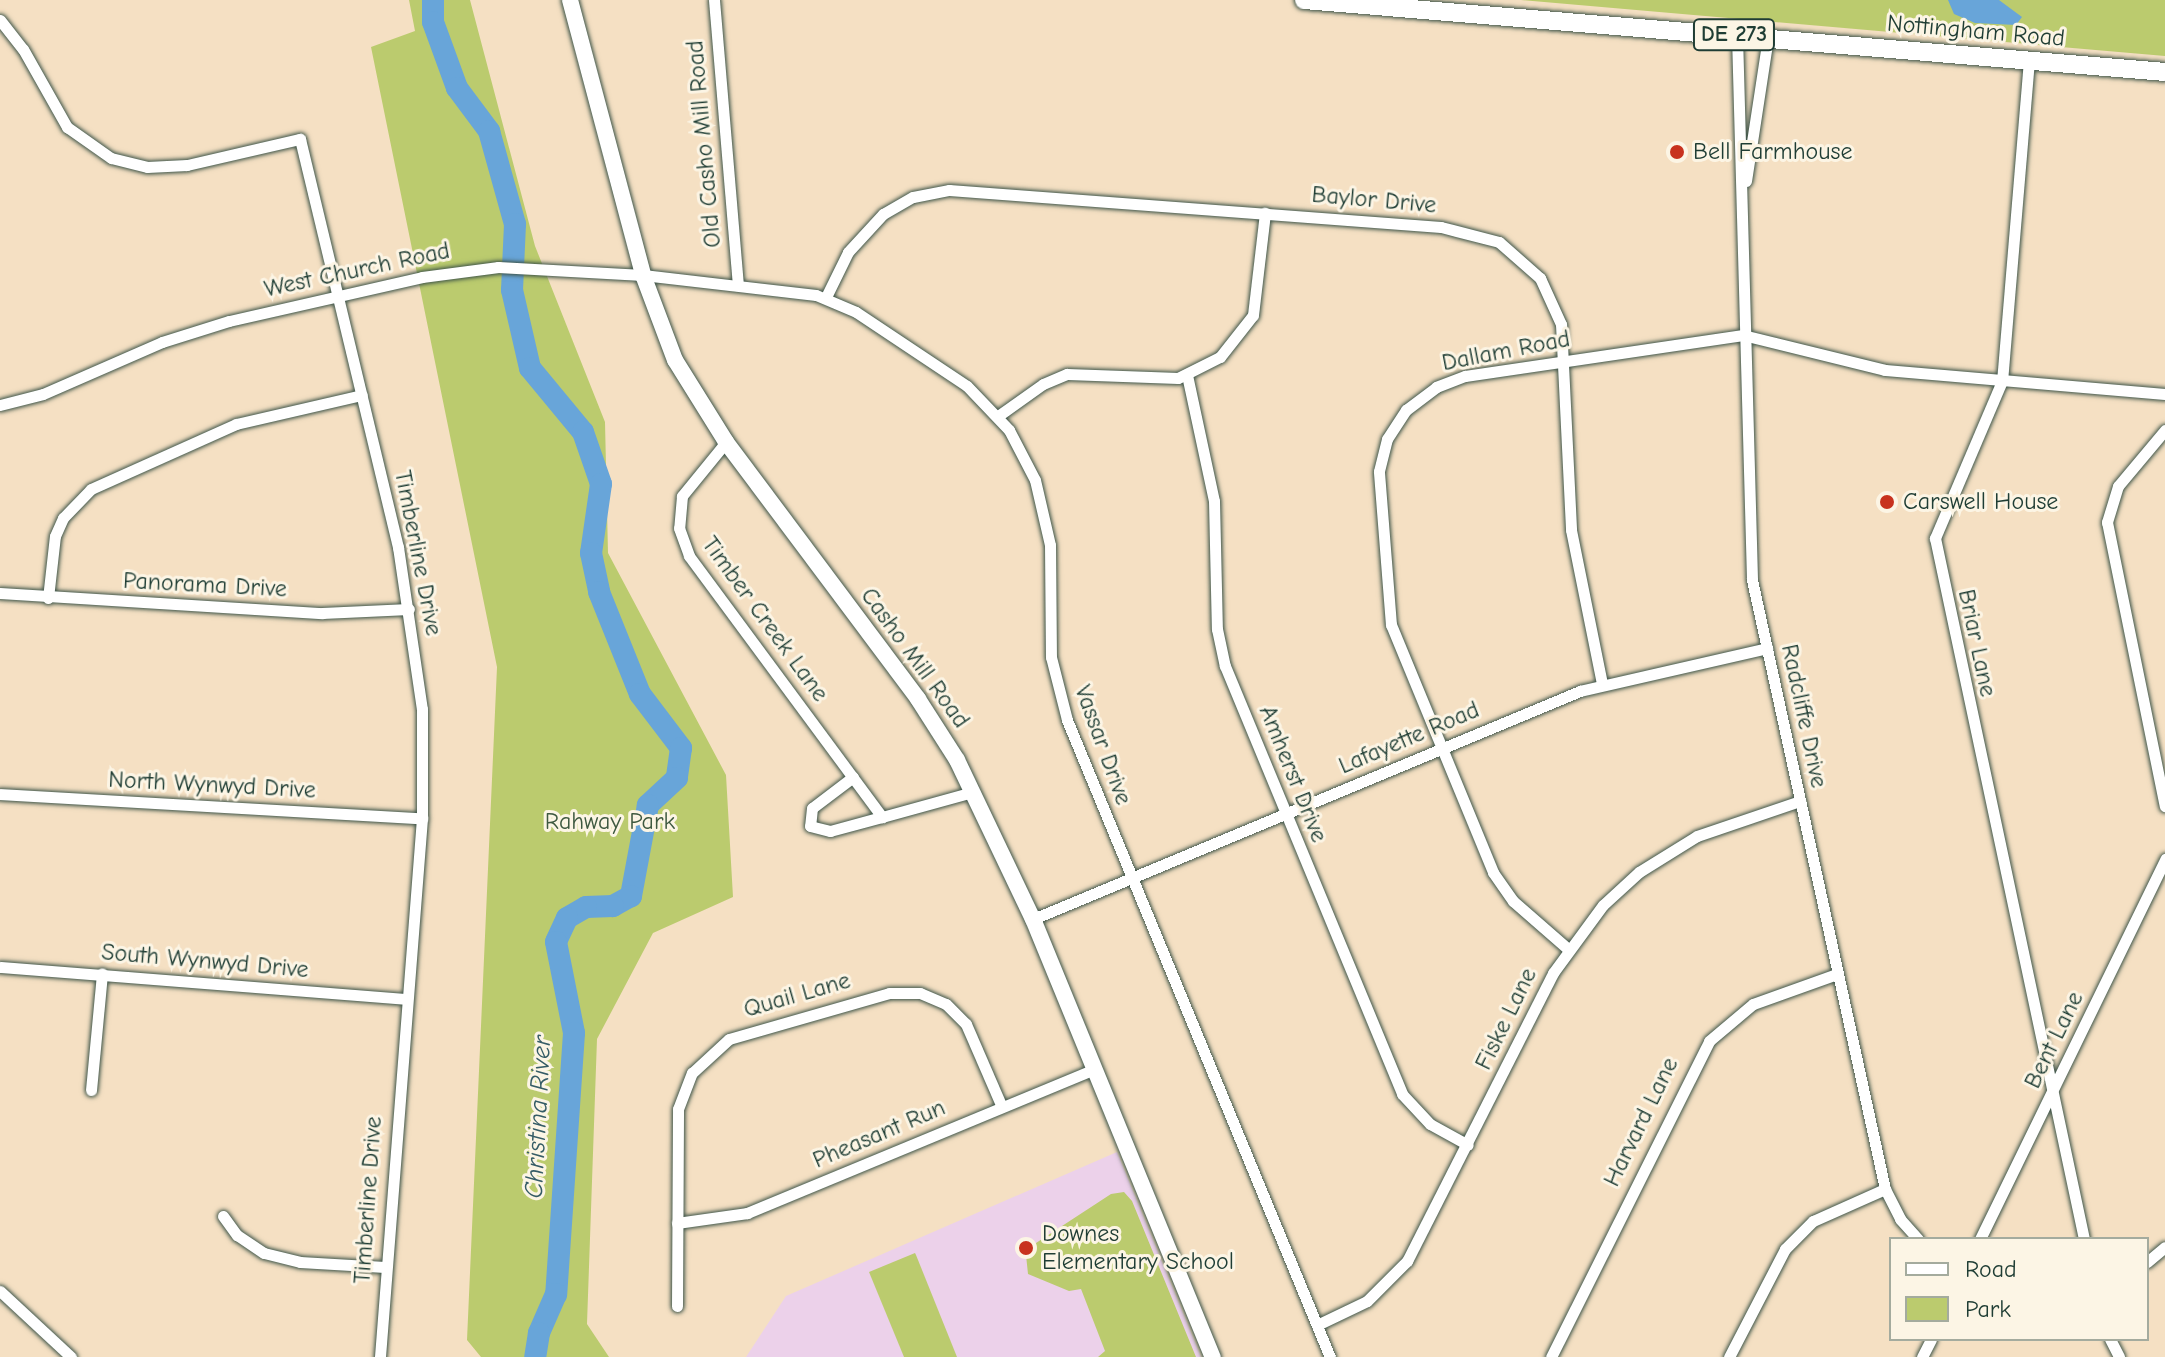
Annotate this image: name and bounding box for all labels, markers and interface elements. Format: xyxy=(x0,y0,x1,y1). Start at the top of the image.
street label: Nottingham Road xyxy=(1886,9,2066,53)
road number: DE 273 xyxy=(1692,17,1776,53)
street label: Old Casho Mill Road xyxy=(681,39,727,249)
place label: Bell Farmhouse xyxy=(1693,138,1852,166)
marker: Bell Farmhouse xyxy=(1668,143,1686,161)
street label: Baylor Drive xyxy=(1310,180,1438,220)
street label: West Church Road xyxy=(262,236,452,304)
street label: Dallam Road xyxy=(1439,324,1573,378)
street label: Timberline Drive xyxy=(388,468,448,638)
place label: Carswell House xyxy=(1903,488,2058,516)
marker: Carswell House xyxy=(1878,493,1896,511)
street label: Timber Creek Lane xyxy=(695,531,835,707)
street label: Panorama Drive xyxy=(122,566,288,604)
street label: Casho Mill Road xyxy=(854,582,976,734)
street label: Briar Lane xyxy=(1952,587,2002,699)
street label: Radcliffe Drive xyxy=(1775,642,1833,790)
street label: Vassar Drive xyxy=(1068,681,1138,809)
street label: Lafayette Road xyxy=(1334,695,1484,781)
street label: Amherst Drive xyxy=(1253,702,1333,846)
street label: North Wynwyd Drive xyxy=(108,765,316,805)
park label: Rahway Park xyxy=(545,808,675,836)
street label: South Wynwyd Drive xyxy=(100,938,310,984)
street label: Fiske Lane xyxy=(1469,963,1543,1075)
street label: Quail Lane xyxy=(740,966,854,1024)
street label: Bent Lane xyxy=(2018,987,2090,1093)
water label: Christina River xyxy=(519,1035,559,1199)
street label: Harvard Lane xyxy=(1597,1053,1685,1191)
street label: Pheasant Run xyxy=(808,1093,950,1175)
street label: Timberline Drive xyxy=(348,1115,388,1285)
place label: Downes Elementary School xyxy=(1042,1220,1234,1276)
legend xyxy=(1889,1237,2149,1341)
marker: Downes Elementary School xyxy=(1017,1239,1035,1257)
text: Road xyxy=(1965,1255,2017,1283)
text: Park xyxy=(1965,1295,2011,1323)

